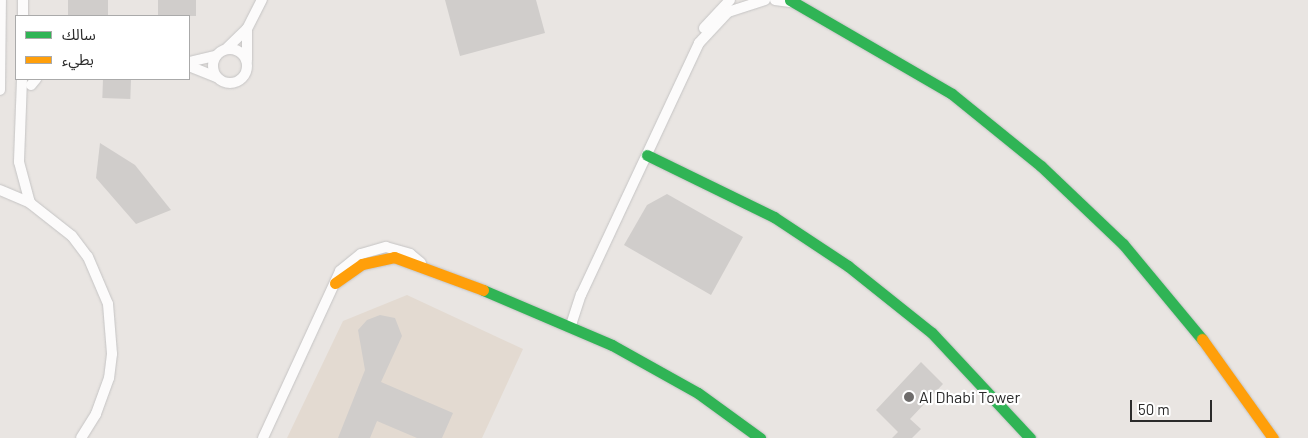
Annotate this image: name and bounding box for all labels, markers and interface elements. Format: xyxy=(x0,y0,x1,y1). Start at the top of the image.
legend xyxy=(15,15,190,80)
text: سالك xyxy=(62,25,96,43)
text: بطيء xyxy=(62,50,94,68)
place label: Al Dhabi Tower xyxy=(919,387,1020,407)
scale bar xyxy=(1133,390,1216,422)
marker: Al Dhabi Tower xyxy=(903,391,915,403)
text: 50 m xyxy=(1138,400,1170,418)

